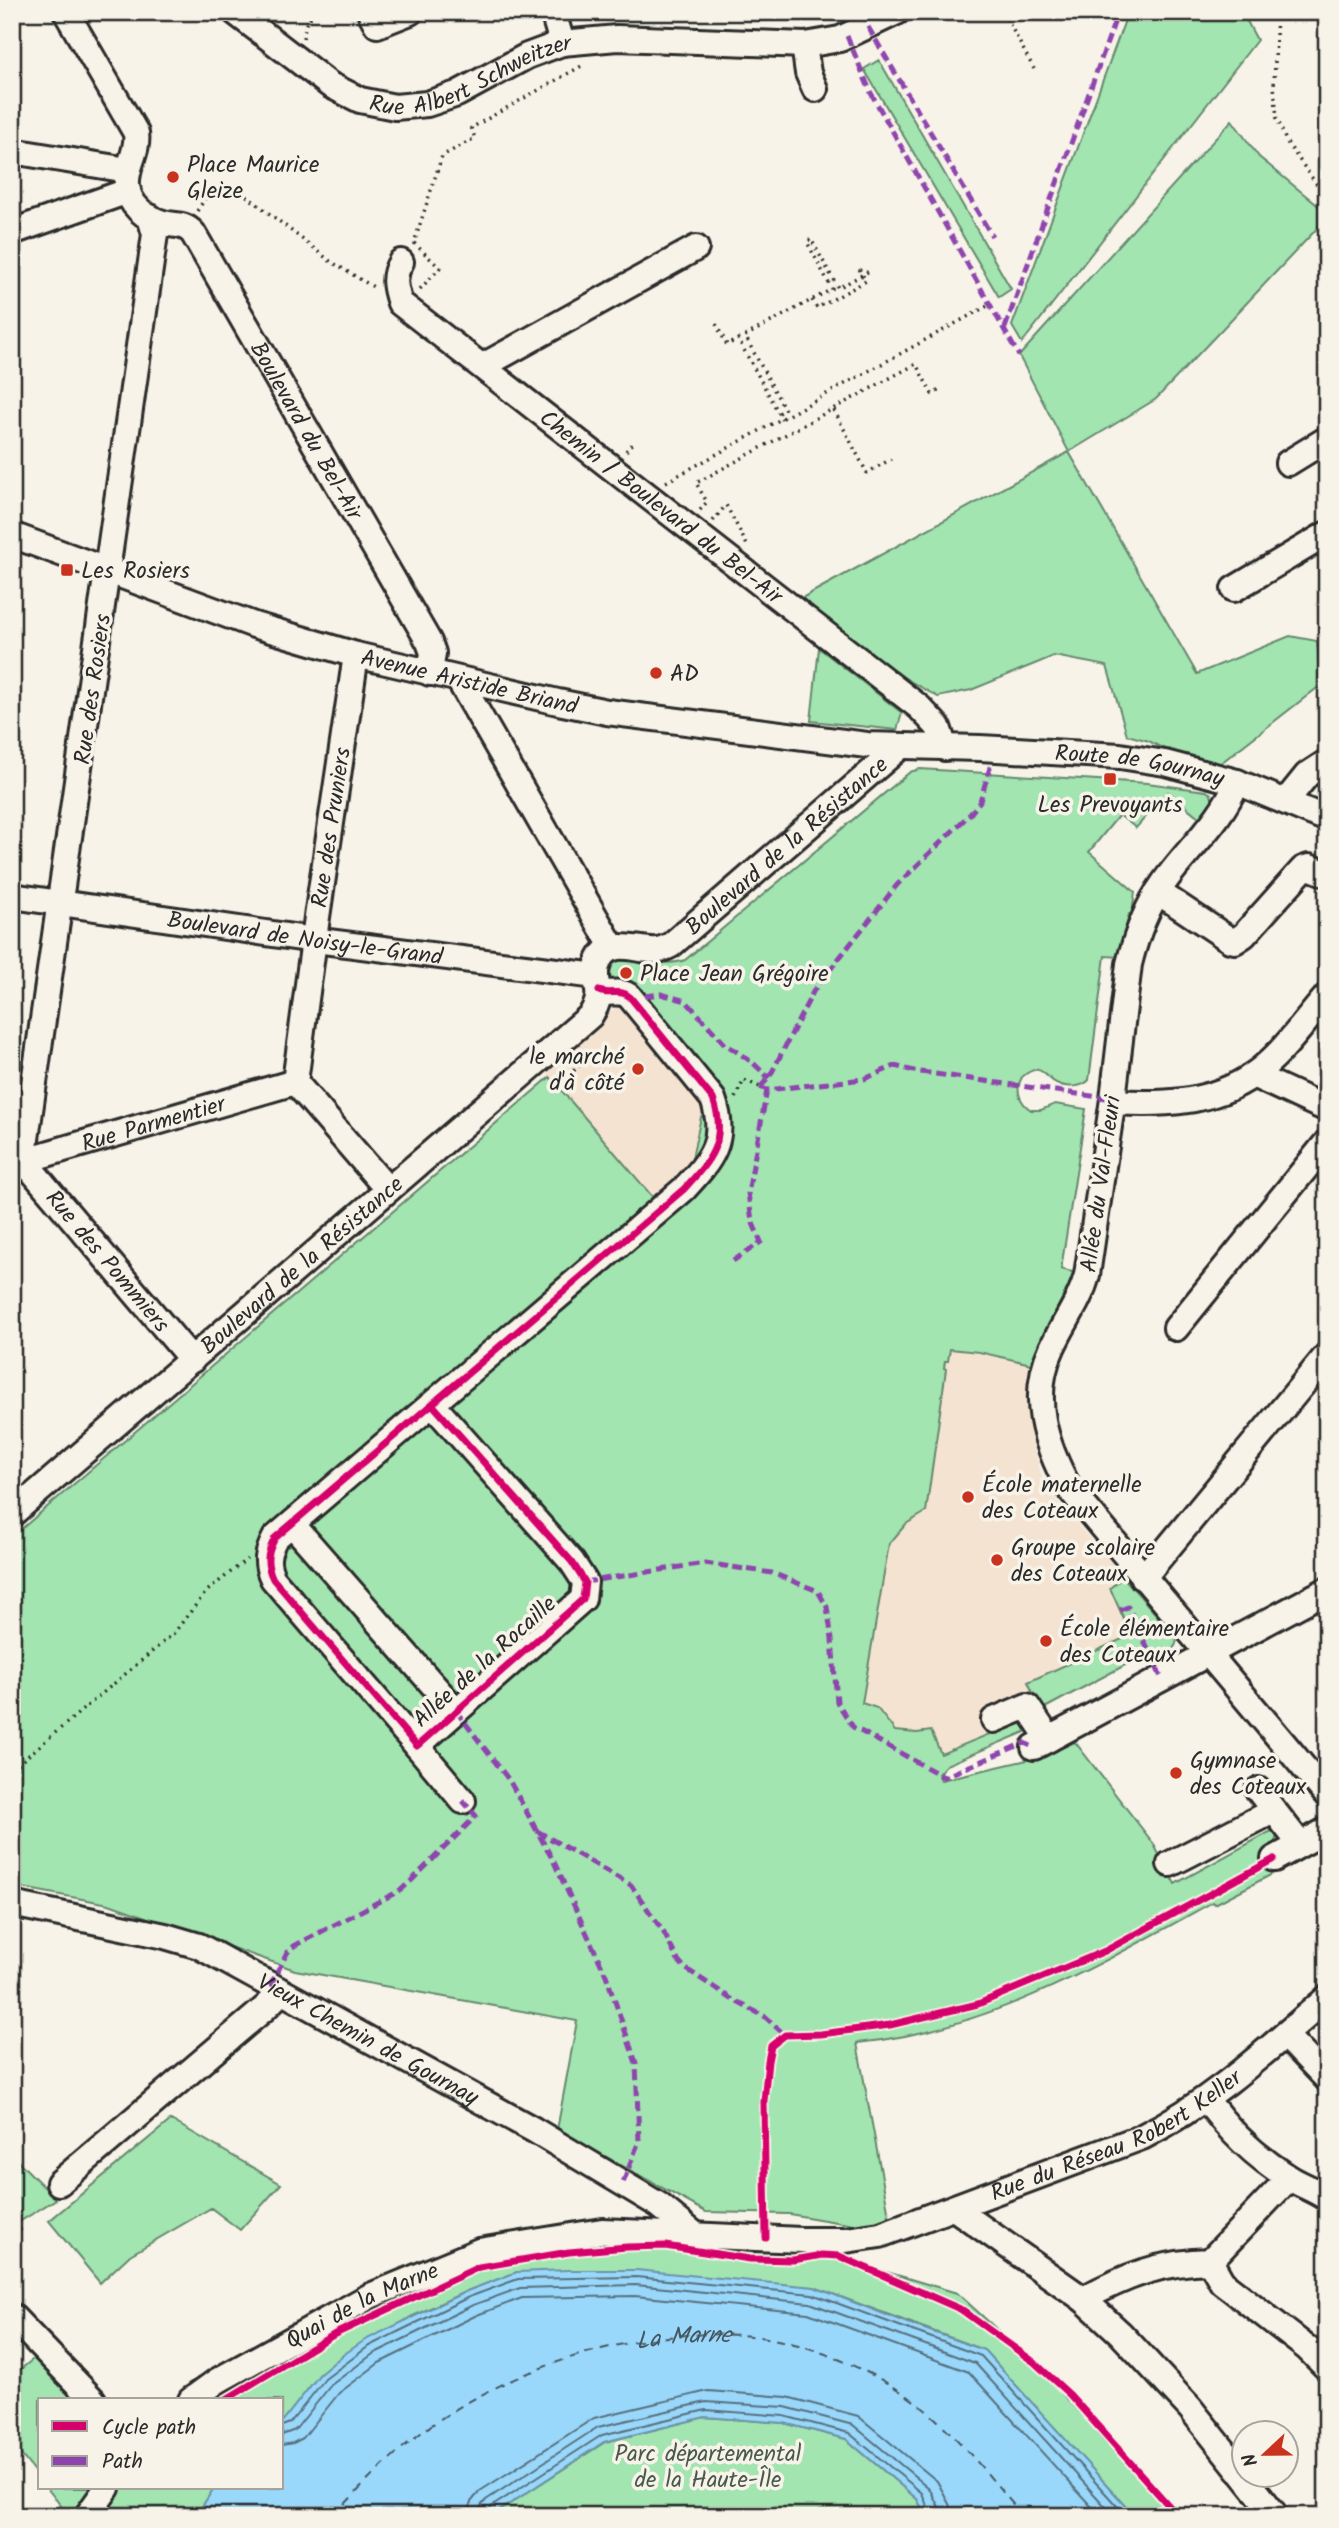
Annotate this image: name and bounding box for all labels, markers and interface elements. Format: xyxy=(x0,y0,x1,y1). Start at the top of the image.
street label: Rue Albert Schweitzer xyxy=(366,26,574,127)
place label: Place Maurice Gleize xyxy=(187,148,319,210)
marker: Place Maurice Gleize xyxy=(165,169,181,185)
street label: Boulevard du Bel-Air xyxy=(239,335,372,529)
street label: Chemin / Boulevard du Bel-Air xyxy=(531,402,791,615)
place label: Les Rosiers xyxy=(81,554,190,590)
marker: Les Rosiers xyxy=(59,562,75,578)
street label: Rue des Rosiers xyxy=(66,611,122,767)
street label: Avenue Aristide Briand xyxy=(357,641,581,726)
place label: AD xyxy=(670,657,699,693)
marker: AD xyxy=(648,665,664,681)
street label: Route de Gournay xyxy=(1054,736,1228,798)
street label: Rue des Pruniers xyxy=(303,745,362,910)
street label: Boulevard de la Résistance xyxy=(678,749,897,945)
marker: Les Prevoyants xyxy=(1102,771,1118,787)
place label: Les Prevoyants xyxy=(1037,788,1183,824)
street label: Boulevard de Noisy-le-Grand xyxy=(165,903,445,976)
place label: Place Jean Grégoire xyxy=(640,957,829,993)
marker: Place Jean Grégoire xyxy=(618,965,634,981)
place label: le marché d'à côté xyxy=(529,1040,625,1102)
marker: le marché d'à côté xyxy=(630,1061,646,1077)
street label: Rue Parmentier xyxy=(77,1087,231,1163)
street label: Allée du Val-Fleuri xyxy=(1072,1092,1132,1275)
street label: Boulevard de la Résistance xyxy=(193,1168,413,1364)
street label: Rue des Pommiers xyxy=(35,1183,178,1342)
place label: École maternelle des Coteaux xyxy=(982,1468,1142,1530)
marker: École maternelle des Coteaux xyxy=(960,1489,976,1505)
place label: Groupe scolaire des Coteaux xyxy=(1011,1531,1155,1593)
marker: Groupe scolaire des Coteaux xyxy=(989,1552,1005,1568)
street label: Allée de la Rocaille xyxy=(405,1588,566,1737)
place label: École élémentaire des Coteaux xyxy=(1060,1612,1229,1674)
marker: École élémentaire des Coteaux xyxy=(1038,1633,1054,1649)
place label: Gymnase des Coteaux xyxy=(1190,1744,1307,1806)
marker: Gymnase des Coteaux xyxy=(1168,1765,1184,1781)
street label: Vieux Chemin de Gournay xyxy=(250,1965,485,2116)
street label: Rue du Réseau Robert Keller xyxy=(986,2061,1251,2212)
street label: Quai de la Marne xyxy=(279,2254,445,2360)
water label: La Marne xyxy=(633,2316,734,2362)
legend xyxy=(38,2398,284,2490)
text: Cycle path xyxy=(102,2412,196,2445)
north arrow xyxy=(1230,2420,1300,2490)
park label: Parc départemental de la Haute-Île xyxy=(615,2437,802,2499)
text: Path xyxy=(102,2446,143,2479)
text: N xyxy=(1235,2448,1267,2471)

